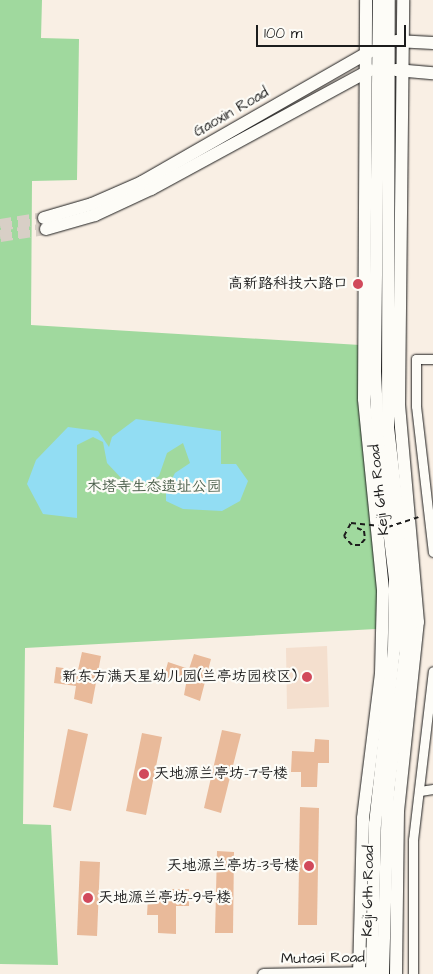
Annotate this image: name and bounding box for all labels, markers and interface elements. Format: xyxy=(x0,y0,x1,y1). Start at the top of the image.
scale bar xyxy=(258,15,408,47)
text: 100 m xyxy=(264,23,303,44)
street label: Gaoxin Road xyxy=(190,83,272,141)
place label: 高新路科技六路口 xyxy=(228,275,348,293)
marker: 高新路科技六路口 xyxy=(352,278,364,290)
street label: Keji 6th Road xyxy=(365,444,393,536)
park label: 木塔寺生态遗址公园 xyxy=(87,478,221,496)
place label: 新东方满天星幼儿园(兰亭坊园校区) xyxy=(62,668,297,686)
marker: 新东方满天星幼儿园(兰亭坊园校区) xyxy=(301,671,313,683)
place label: 天地源兰亭坊-7号楼 xyxy=(154,765,288,783)
marker: 天地源兰亭坊-7号楼 xyxy=(138,768,150,780)
street label: Keji 6th Road xyxy=(358,845,378,937)
place label: 天地源兰亭坊-3号楼 xyxy=(167,857,299,875)
marker: 天地源兰亭坊-3号楼 xyxy=(303,860,315,872)
place label: 天地源兰亭坊-9号楼 xyxy=(98,889,231,907)
marker: 天地源兰亭坊-9号楼 xyxy=(82,892,94,904)
street label: Mutasi Road xyxy=(281,948,365,968)

